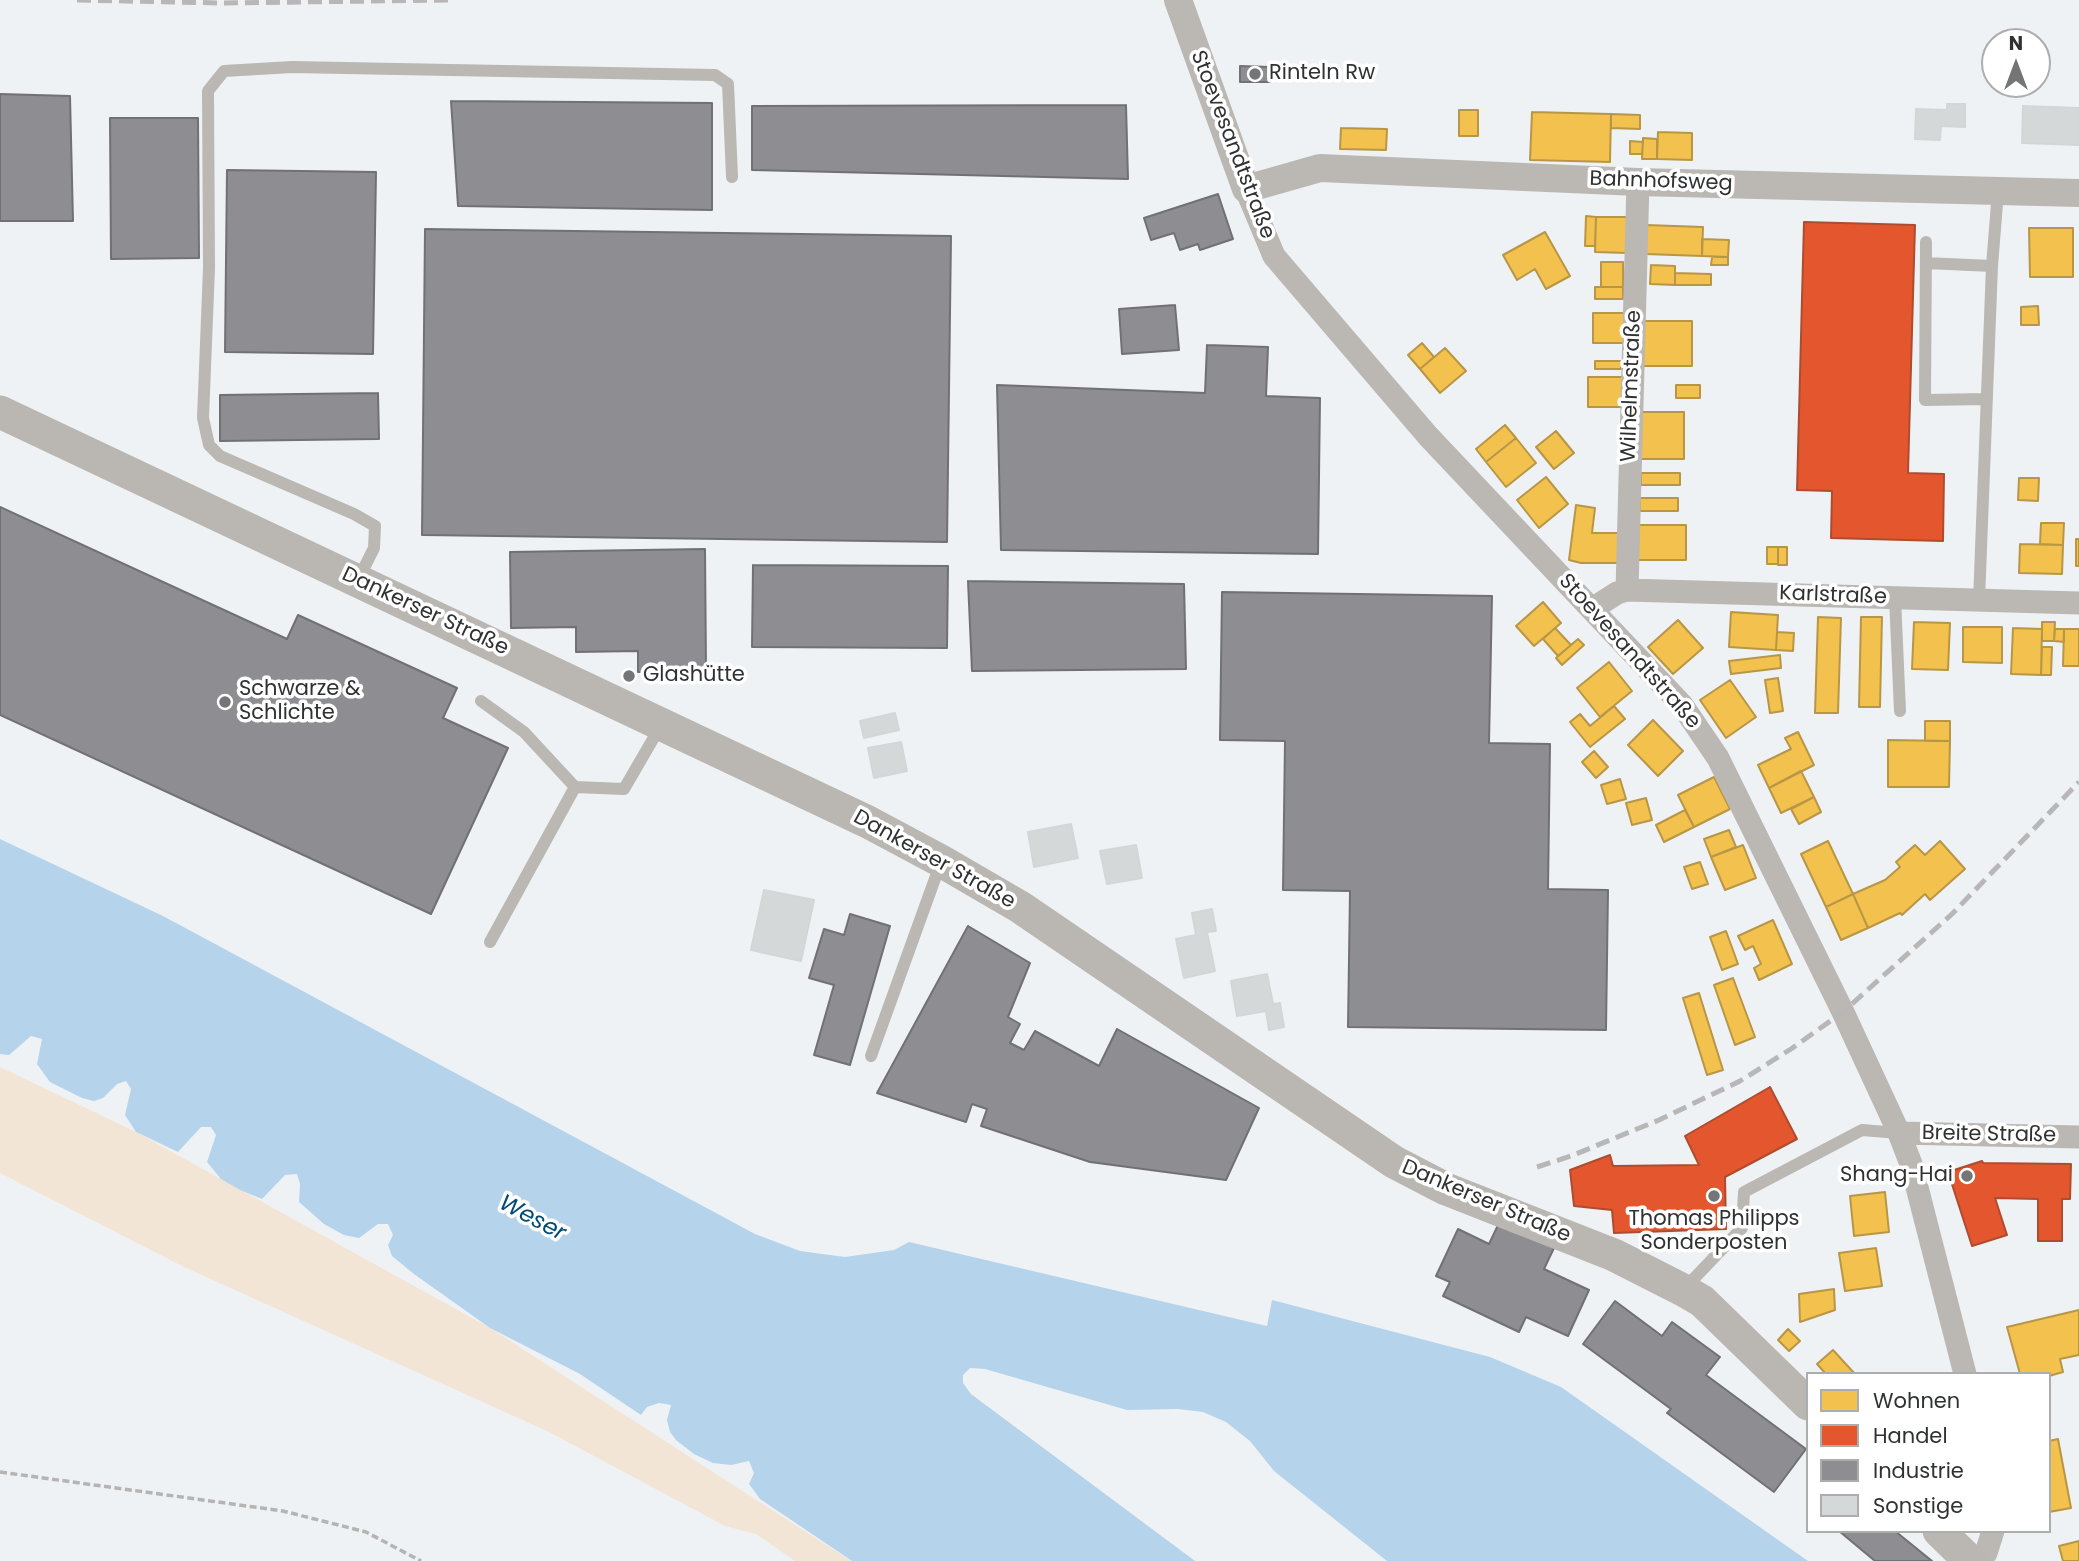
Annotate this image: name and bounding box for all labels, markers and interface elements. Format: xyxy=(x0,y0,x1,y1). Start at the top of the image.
north arrow xyxy=(1981,28,2051,98)
text: N xyxy=(2009,30,2023,57)
street label: Stoevesandtstraße xyxy=(1184,47,1280,243)
place label: Rinteln Rw xyxy=(1269,61,1375,87)
marker: Rinteln Rw xyxy=(1247,66,1263,82)
street label: Bahnhofsweg xyxy=(1589,167,1733,197)
street label: Wilhelmstraße xyxy=(1617,310,1647,462)
street label: Dankerser Straße xyxy=(338,562,512,662)
street label: Stoevesandtstraße xyxy=(1553,569,1705,735)
street label: Karlstraße xyxy=(1779,582,1887,610)
place label: Glashütte xyxy=(643,663,745,689)
marker: Glashütte xyxy=(621,668,637,684)
place label: Schwarze & Schlichte xyxy=(239,677,360,727)
marker: Schwarze & Schlichte xyxy=(217,694,233,710)
street label: Dankerser Straße xyxy=(849,805,1019,915)
street label: Breite Straße xyxy=(1922,1121,2056,1149)
street label: Dankerser Straße xyxy=(1398,1155,1574,1249)
place label: Shang-Hai xyxy=(1840,1163,1953,1189)
marker: Shang-Hai xyxy=(1959,1168,1975,1184)
marker: Thomas Philipps Sonderposten xyxy=(1706,1188,1722,1204)
water label: Weser xyxy=(494,1190,570,1248)
place label: Thomas Philipps Sonderposten xyxy=(1628,1207,1800,1257)
legend xyxy=(1806,1372,2051,1533)
text: Wohnen xyxy=(1873,1386,1960,1415)
text: Handel xyxy=(1873,1421,1948,1450)
text: Industrie xyxy=(1873,1456,1964,1485)
text: Sonstige xyxy=(1873,1491,1963,1520)

